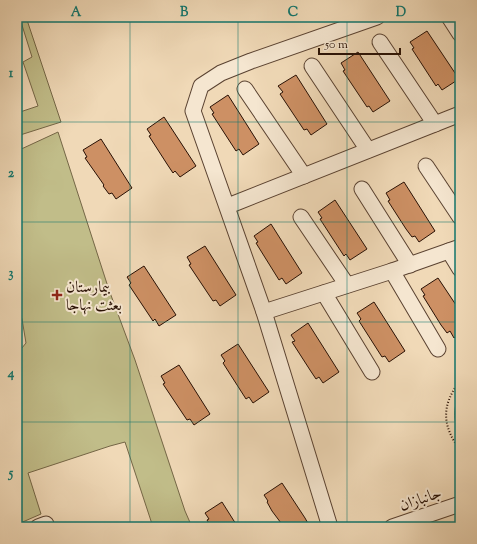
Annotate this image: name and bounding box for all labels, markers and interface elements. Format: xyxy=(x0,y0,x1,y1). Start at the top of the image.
text: A xyxy=(71,4,82,22)
text: B xyxy=(180,4,189,22)
text: C xyxy=(288,4,298,22)
text: D xyxy=(396,4,406,22)
scale bar xyxy=(319,30,400,56)
text: 50 m xyxy=(324,36,348,54)
text: 1 xyxy=(9,65,14,83)
text: 2 xyxy=(8,165,15,183)
text: 3 xyxy=(8,265,14,283)
place label: بیمارستان بعثت نهاجا xyxy=(66,277,122,318)
marker: بیمارستان بعثت نهاجا xyxy=(51,289,63,301)
text: 4 xyxy=(7,365,15,383)
text: 5 xyxy=(8,465,14,483)
street label: جانبازان xyxy=(397,482,445,518)

